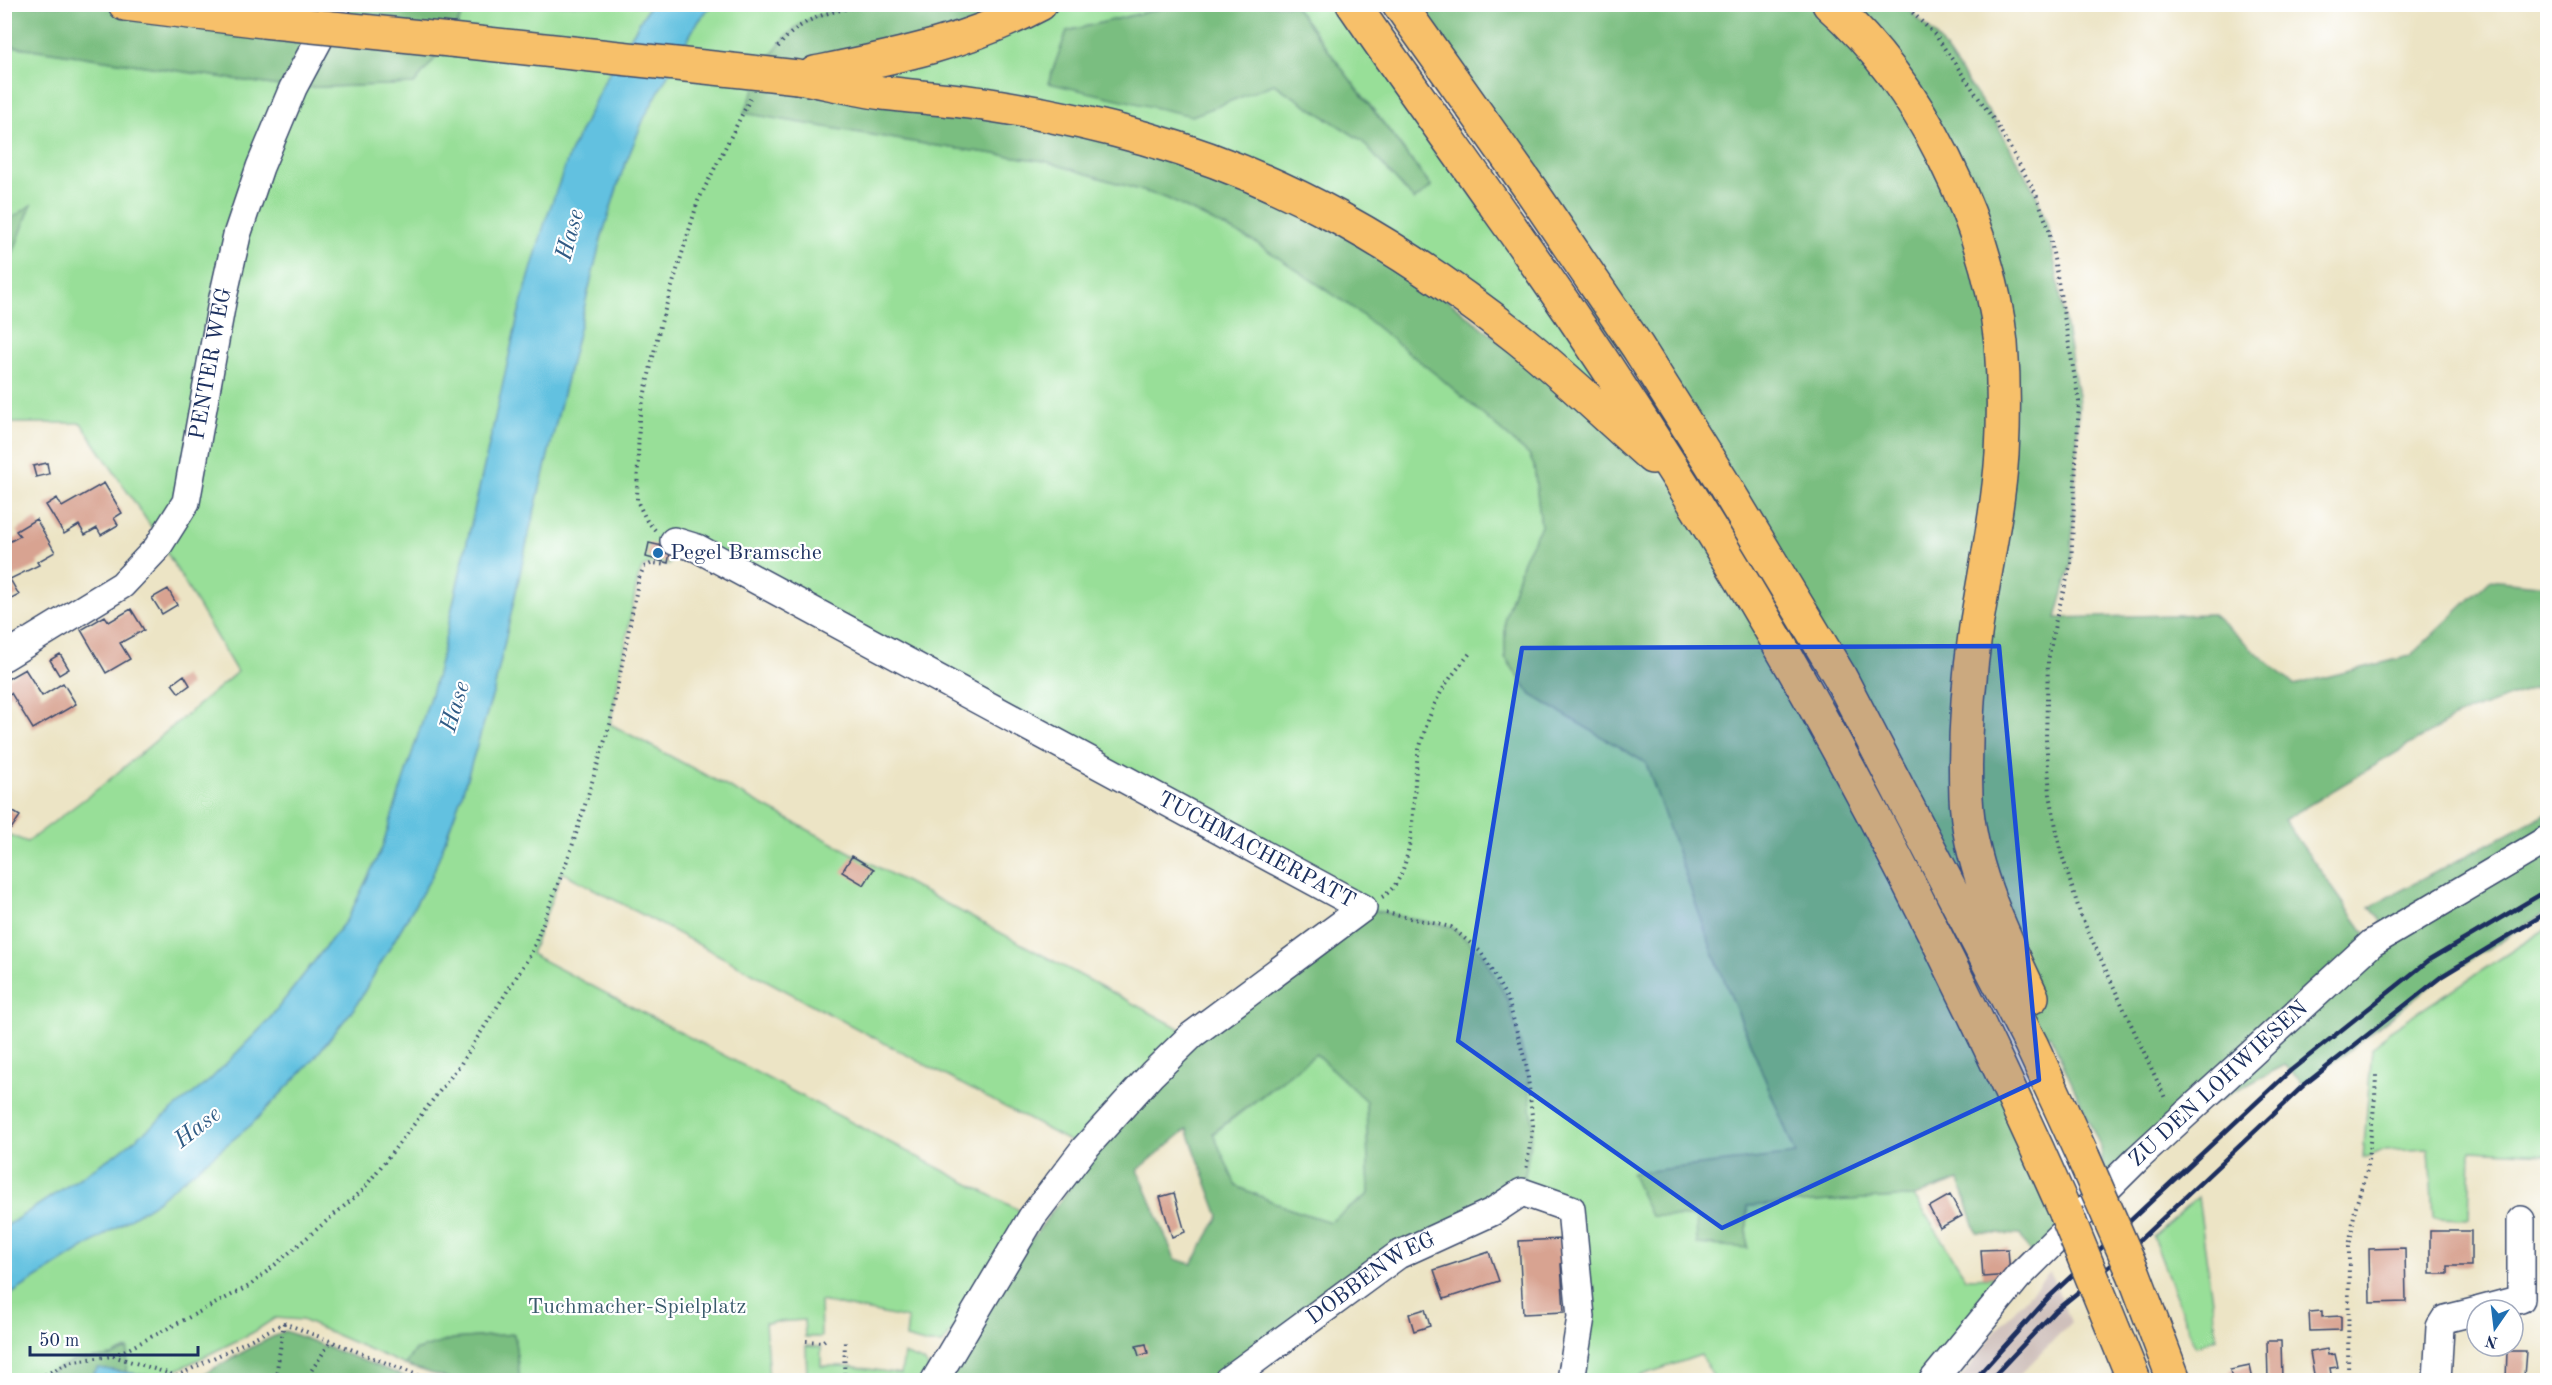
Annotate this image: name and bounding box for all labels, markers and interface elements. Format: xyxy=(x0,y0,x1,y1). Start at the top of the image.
water label: Hase xyxy=(552,207,589,264)
street label: PENTER WEG xyxy=(186,285,236,442)
place label: Pegel Bramsche xyxy=(670,542,822,564)
marker: Pegel Bramsche xyxy=(651,546,665,560)
water label: Hase xyxy=(437,678,475,736)
street label: TUCHMACHERPATT xyxy=(1154,788,1359,913)
street label: ZU DEN LOHWIESEN xyxy=(2125,997,2312,1171)
water label: Hase xyxy=(169,1102,226,1154)
street label: DOBBENWEG xyxy=(1303,1228,1439,1329)
park label: Tuchmacher-Spielplatz xyxy=(528,1296,746,1318)
north arrow xyxy=(2465,1298,2525,1358)
scale bar xyxy=(30,1319,198,1357)
text: N xyxy=(2483,1331,2500,1350)
text: 50 m xyxy=(39,1332,79,1350)

